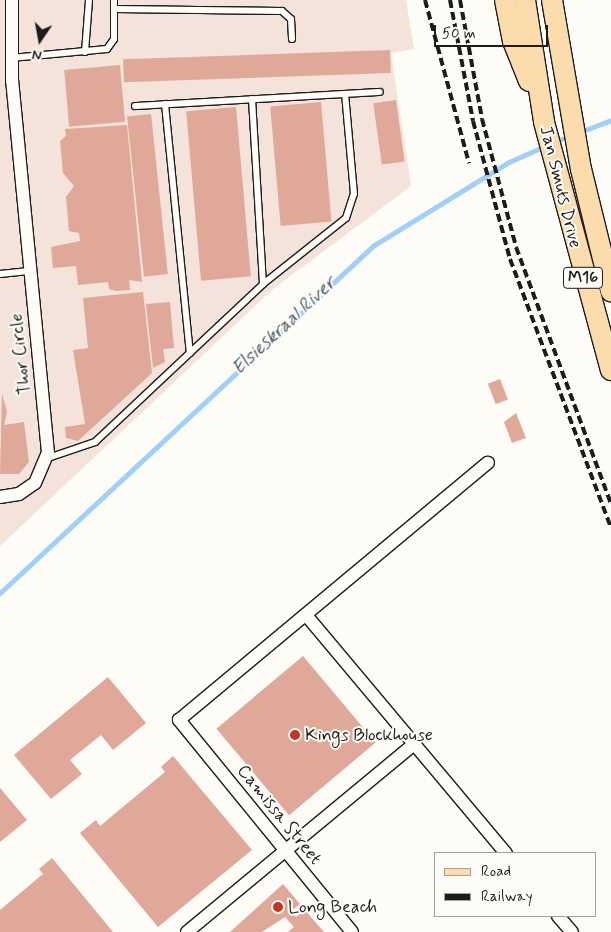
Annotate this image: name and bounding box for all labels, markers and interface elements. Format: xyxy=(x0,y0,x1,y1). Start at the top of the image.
north arrow xyxy=(15,15,65,65)
scale bar xyxy=(436,15,550,47)
text: 50 m xyxy=(442,24,476,44)
text: N xyxy=(30,45,43,64)
street label: Jan Smuts Drive xyxy=(534,121,586,253)
road number: M16 xyxy=(562,264,604,292)
water label: Elsieskraal River xyxy=(228,272,340,380)
street label: Thor Circle xyxy=(6,311,36,397)
place label: Kings Blockhouse xyxy=(305,724,433,746)
marker: Kings Blockhouse xyxy=(289,729,301,741)
street label: Camissa Street xyxy=(231,759,327,871)
legend xyxy=(434,852,596,917)
text: Road xyxy=(481,862,511,882)
text: Railway xyxy=(481,887,533,907)
place label: Long Beach xyxy=(288,896,377,918)
marker: Long Beach xyxy=(272,901,284,913)

